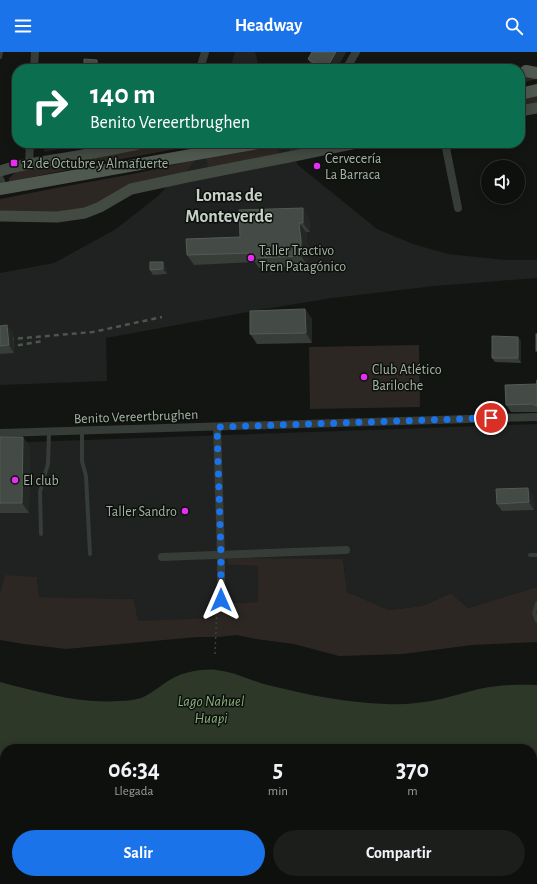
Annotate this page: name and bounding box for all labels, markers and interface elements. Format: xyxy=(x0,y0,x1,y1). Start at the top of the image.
icon: menu xyxy=(12,15,34,37)
icon: search xyxy=(503,15,525,37)
text: Headway xyxy=(235,17,302,35)
icon: right xyxy=(24,80,76,132)
text: 140 m xyxy=(90,81,156,109)
text: Benito Vereertbrughen xyxy=(90,114,250,132)
place label: Cervecería La Barraca xyxy=(325,152,382,182)
place label: 12 de Octubre y Almafuerte xyxy=(22,157,168,171)
marker: 12 de Octubre y Almafuerte xyxy=(9,158,19,168)
map controls xyxy=(481,160,525,204)
button: sound xyxy=(481,160,525,204)
marker: Cervecería La Barraca xyxy=(312,161,322,171)
district label: Lomas de Monteverde xyxy=(185,187,273,226)
place label: Taller Tractivo Tren Patagónico xyxy=(259,244,346,274)
marker: Taller Tractivo Tren Patagónico xyxy=(246,253,256,263)
place label: Club Atlético Bariloche xyxy=(372,363,442,393)
marker: Club Atlético Bariloche xyxy=(359,372,369,382)
pin xyxy=(474,401,508,435)
icon: arrive xyxy=(480,407,502,429)
street label: Benito Vereertbrughen xyxy=(74,408,199,426)
place label: El club xyxy=(23,474,59,488)
marker: El club xyxy=(10,475,20,485)
place label: Taller Sandro xyxy=(106,505,177,519)
marker: Taller Sandro xyxy=(180,506,190,516)
position arrow xyxy=(200,579,242,621)
water label: Lago Nahuel Huapi xyxy=(178,694,245,726)
text: 06:34 xyxy=(108,758,160,782)
text: 5 xyxy=(273,758,283,782)
text: 370 xyxy=(396,758,429,782)
text: Llegada xyxy=(114,785,154,798)
text: min xyxy=(268,785,288,798)
text: m xyxy=(407,785,418,798)
button: Salir xyxy=(12,830,265,876)
button: Compartir xyxy=(273,830,525,876)

